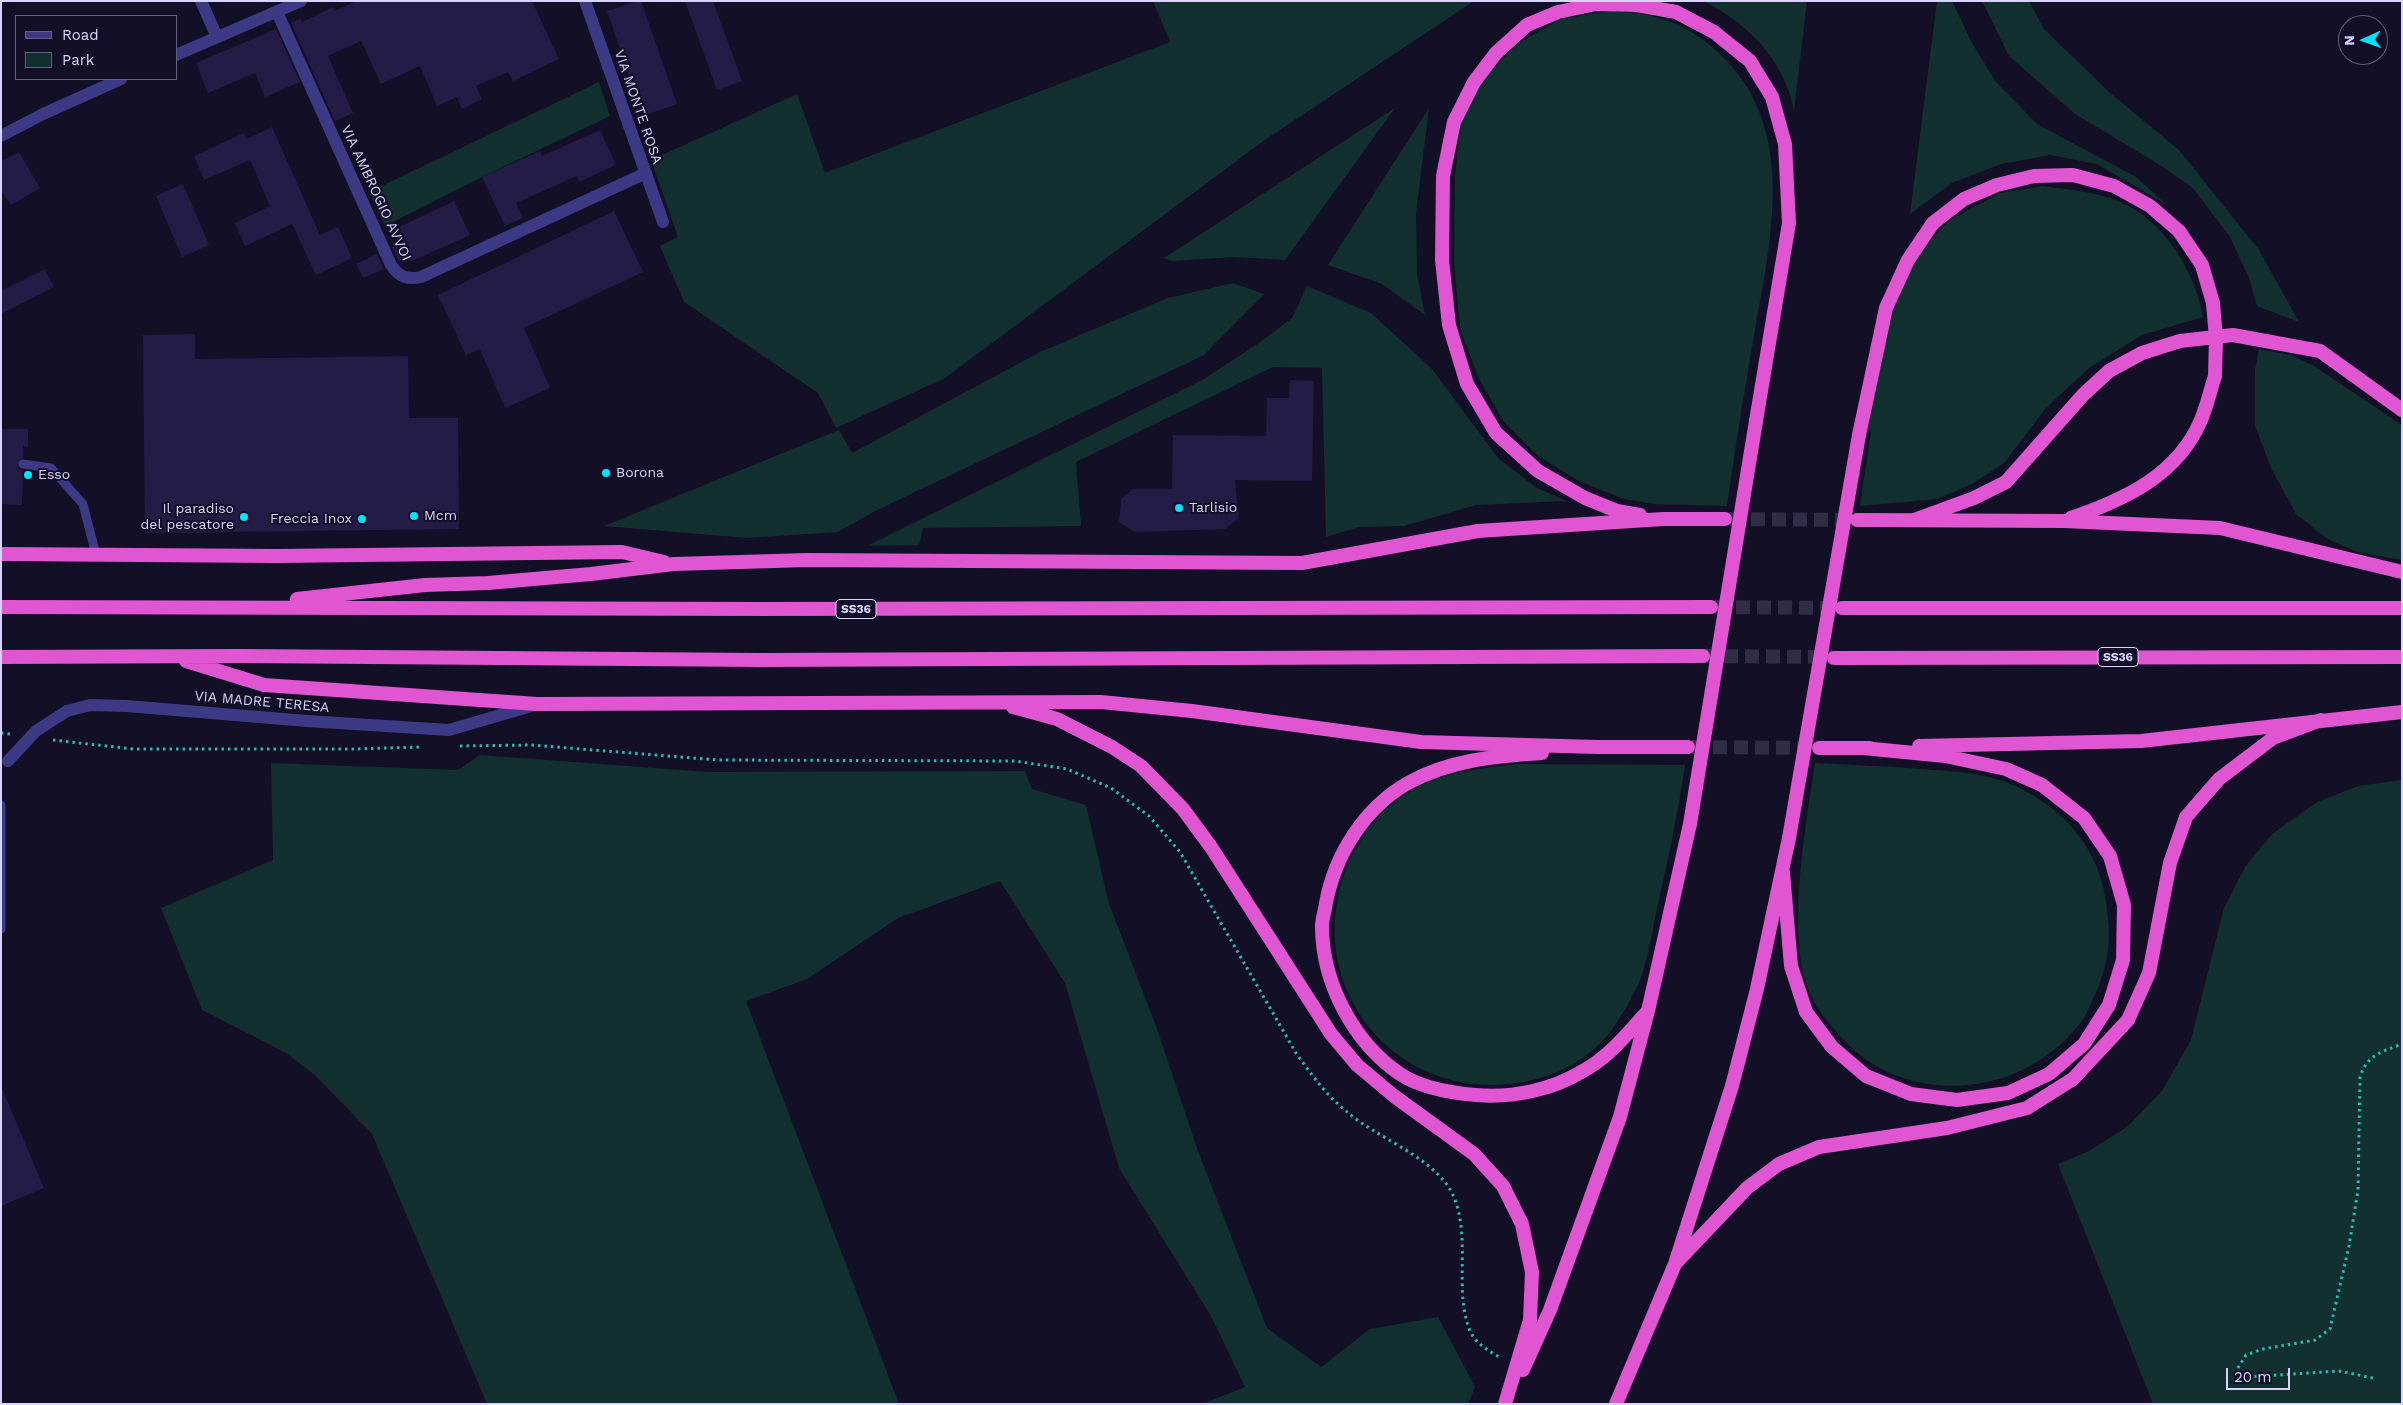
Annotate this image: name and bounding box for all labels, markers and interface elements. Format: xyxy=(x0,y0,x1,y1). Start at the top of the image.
legend xyxy=(15,15,178,80)
north arrow xyxy=(2338,15,2388,65)
text: Road xyxy=(62,26,99,44)
text: N xyxy=(2341,35,2357,46)
street label: VIA MONTE ROSA xyxy=(611,48,665,166)
text: Park xyxy=(62,51,94,69)
street label: VIA AMBROGIO AVVOI xyxy=(337,123,415,263)
place label: Borona xyxy=(616,465,664,481)
place label: Esso xyxy=(38,467,70,483)
marker: Borona xyxy=(600,467,612,479)
marker: Esso xyxy=(22,469,34,481)
place label: Tarlisio xyxy=(1189,500,1237,516)
place label: Il paradiso del pescatore xyxy=(141,501,234,534)
marker: Tarlisio xyxy=(1173,502,1185,514)
place label: Mcm xyxy=(424,508,457,524)
marker: Mcm xyxy=(408,510,420,522)
marker: Il paradiso del pescatore xyxy=(238,511,250,523)
place label: Freccia Inox xyxy=(270,511,352,527)
marker: Freccia Inox xyxy=(356,513,368,525)
road number: SS36 xyxy=(836,600,876,618)
road number: SS36 xyxy=(2098,648,2138,666)
street label: VIA MADRE TERESA xyxy=(194,688,330,716)
scale bar xyxy=(2228,1358,2292,1390)
text: 20 m xyxy=(2234,1368,2272,1386)

